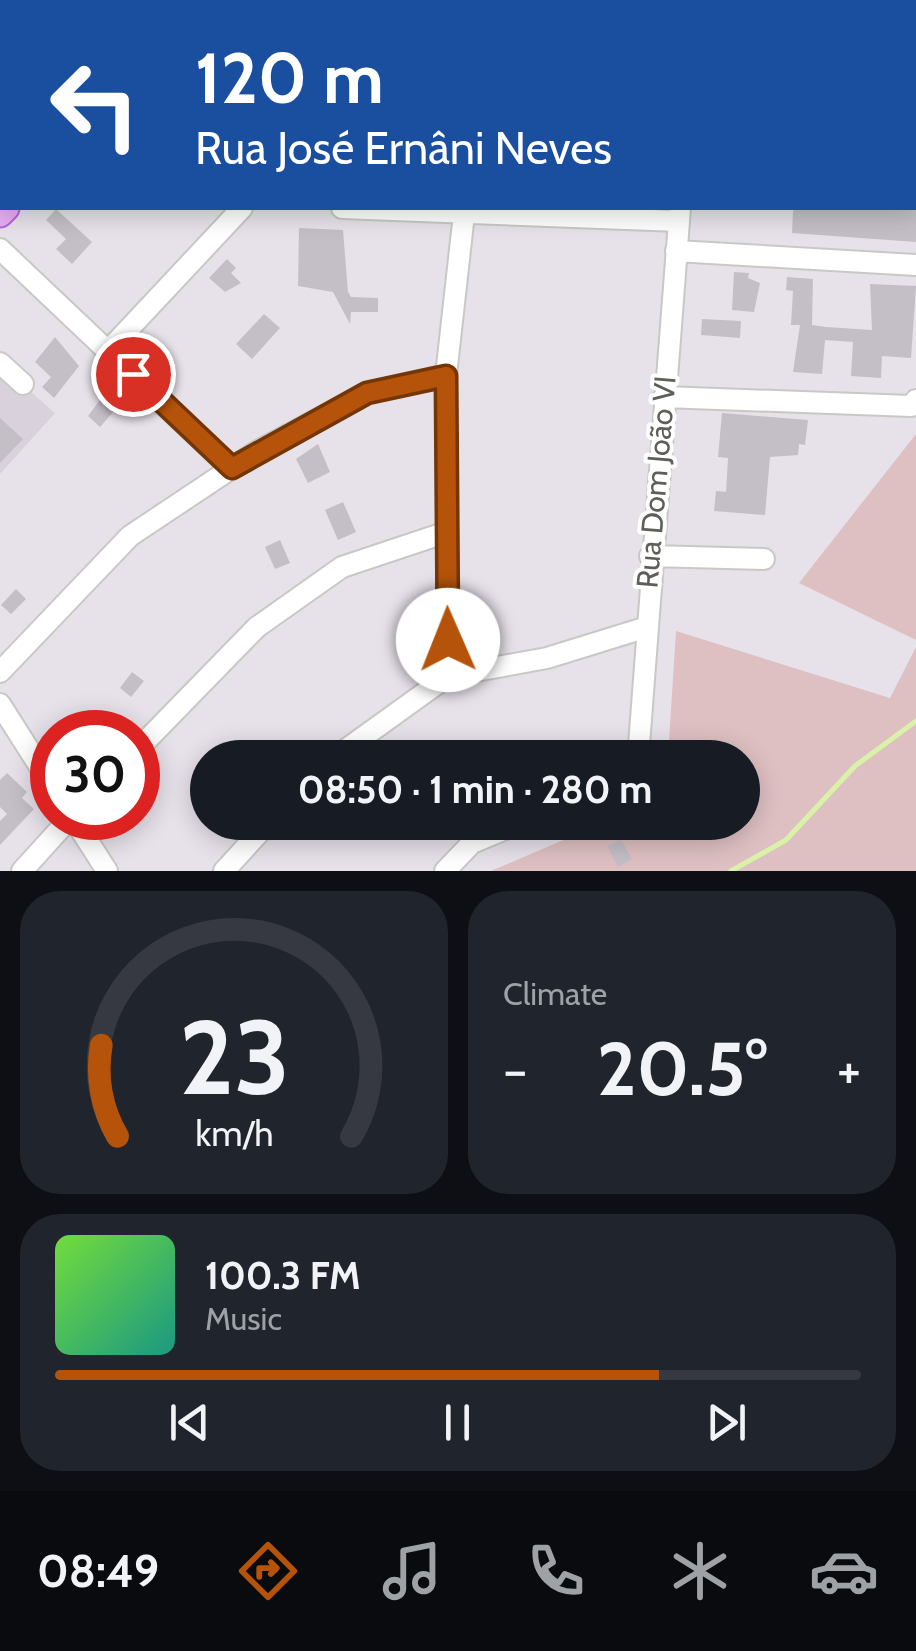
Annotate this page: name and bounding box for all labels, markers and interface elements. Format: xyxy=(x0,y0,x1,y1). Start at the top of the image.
text: 120 m xyxy=(195,35,384,121)
icon: left xyxy=(30,40,160,170)
text: Rua José Ernâni Neves xyxy=(195,121,612,175)
pin xyxy=(91,332,176,417)
icon: arrive xyxy=(106,347,161,402)
street label: Rua Dom João VI xyxy=(628,374,684,590)
position arrow xyxy=(396,588,500,692)
speed limit sign: 30 xyxy=(30,710,160,840)
text: 08:50 · 1 min · 280 m xyxy=(298,766,652,813)
text: Climate xyxy=(503,974,607,1013)
text: 23 xyxy=(178,994,290,1120)
text: 20.5° xyxy=(597,1023,767,1114)
text: − xyxy=(503,1036,527,1103)
text: + xyxy=(837,1036,861,1103)
text: km/h xyxy=(195,1112,273,1155)
text: 100.3 FM xyxy=(205,1252,361,1299)
text: Music xyxy=(205,1299,282,1338)
icon: previous xyxy=(162,1395,217,1450)
icon: pause xyxy=(430,1395,485,1450)
icon: next xyxy=(699,1395,754,1450)
icon: directions xyxy=(233,1536,303,1606)
icon: music xyxy=(377,1536,447,1606)
icon: phone xyxy=(521,1536,591,1606)
icon: climate xyxy=(665,1536,735,1606)
icon: car xyxy=(809,1536,879,1606)
text: 08:49 xyxy=(37,1544,159,1598)

